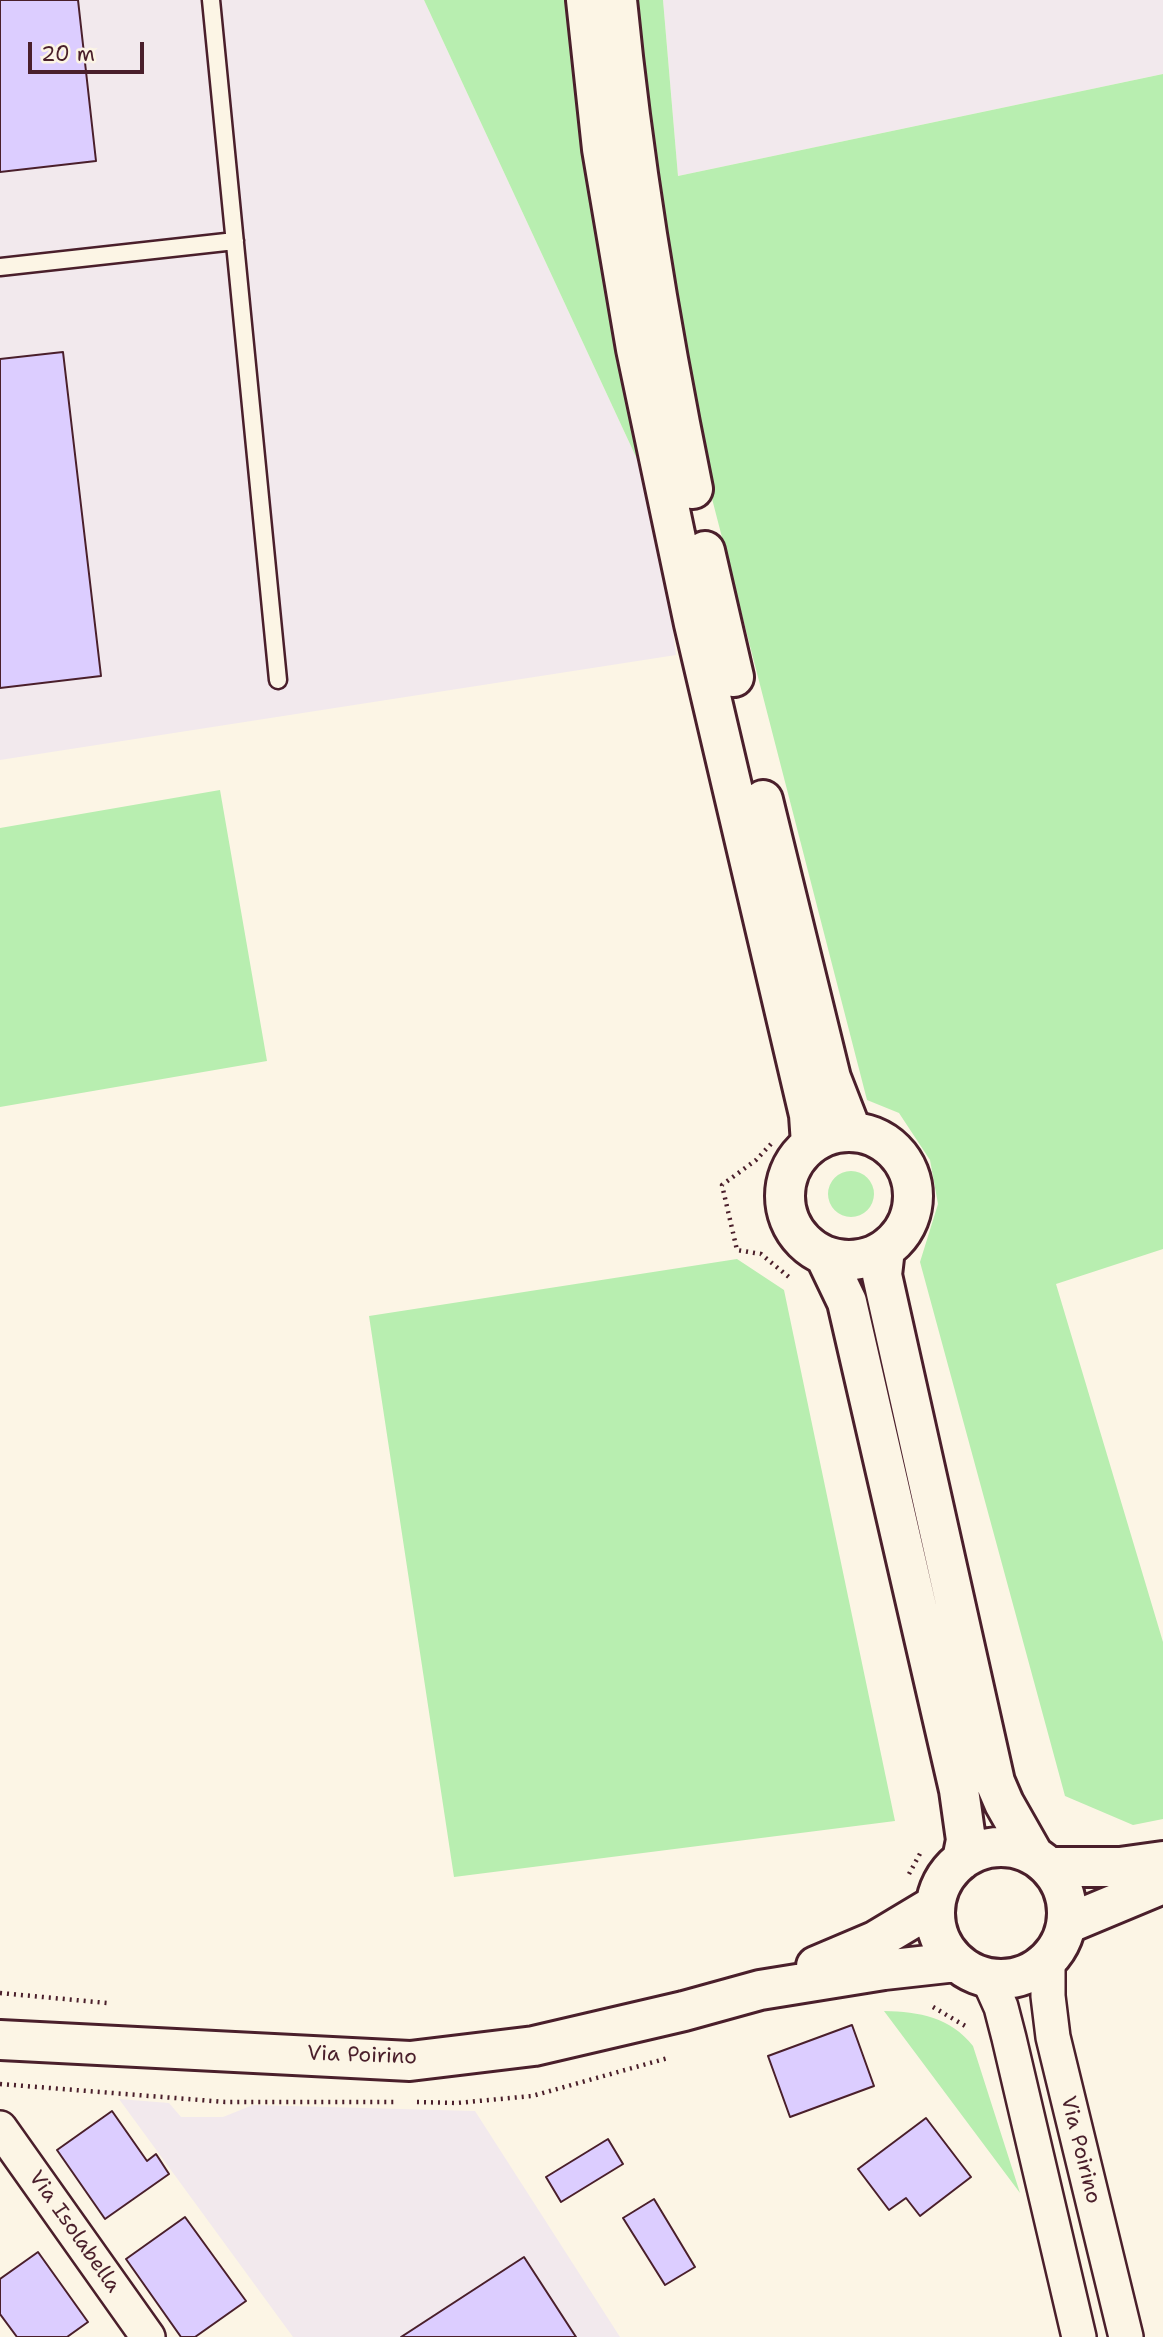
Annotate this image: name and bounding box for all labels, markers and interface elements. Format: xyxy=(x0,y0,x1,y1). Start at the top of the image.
scale bar xyxy=(32,28,147,72)
text: 20 m xyxy=(41,40,95,68)
street label: Via Poirino xyxy=(307,2041,417,2071)
street label: Via Poirino xyxy=(1054,2094,1106,2206)
street label: Via Isolabella xyxy=(23,2166,125,2298)

